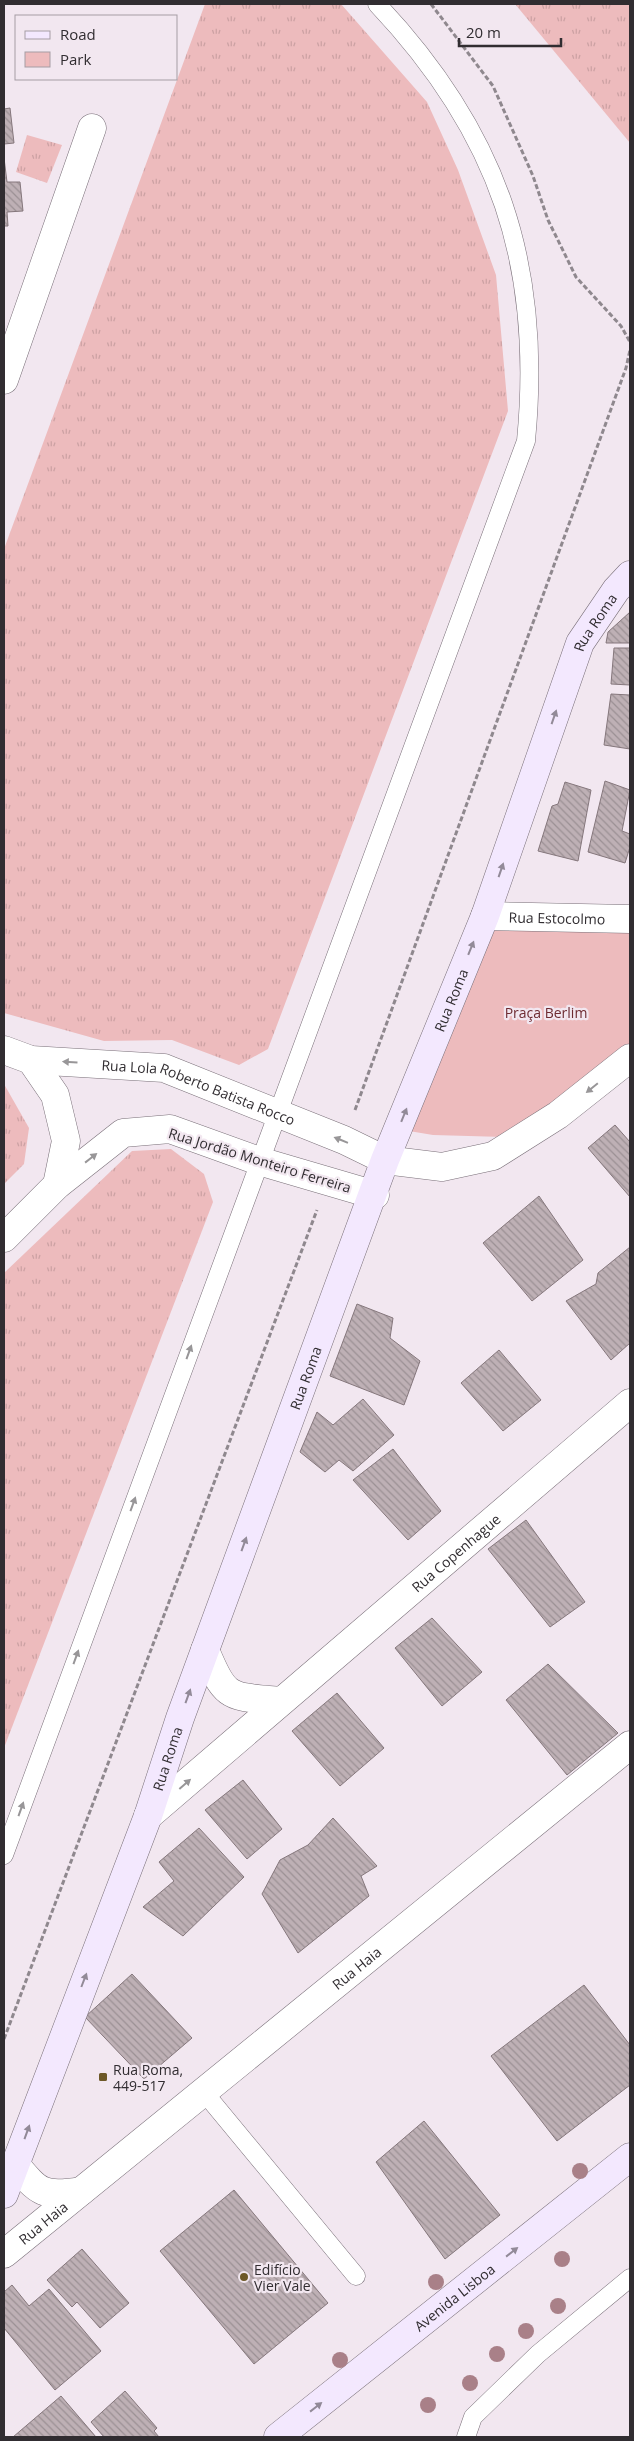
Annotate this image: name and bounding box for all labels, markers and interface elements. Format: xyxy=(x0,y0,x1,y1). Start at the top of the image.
legend xyxy=(15,15,178,80)
scale bar xyxy=(459,15,562,47)
text: 20 m xyxy=(466,22,501,42)
text: Road xyxy=(60,24,96,44)
text: Park xyxy=(60,49,91,69)
street label: Rua Roma xyxy=(568,589,621,654)
one-way arrow xyxy=(551,709,558,724)
one-way arrow xyxy=(497,862,505,877)
street label: Rua Estocolmo xyxy=(508,907,605,928)
one-way arrow xyxy=(468,941,476,955)
street label: Rua Roma xyxy=(429,966,472,1034)
park label: Praça Berlim xyxy=(505,1003,587,1022)
street label: Rua Lola Roberto Batista Rocco xyxy=(101,1055,298,1129)
one-way arrow xyxy=(62,1058,78,1066)
one-way arrow xyxy=(585,1083,599,1093)
one-way arrow xyxy=(400,1108,408,1122)
street label: Rua Jordão Monteiro Ferreira xyxy=(166,1123,354,1197)
one-way arrow xyxy=(334,1135,348,1143)
one-way arrow xyxy=(85,1153,98,1164)
street label: Rua Roma xyxy=(285,1343,325,1412)
one-way arrow xyxy=(185,1344,193,1359)
one-way arrow xyxy=(130,1497,137,1512)
street label: Rua Copenhague xyxy=(407,1509,504,1596)
one-way arrow xyxy=(241,1536,248,1551)
one-way arrow xyxy=(72,1649,80,1664)
one-way arrow xyxy=(184,1688,192,1703)
street label: Rua Roma xyxy=(147,1724,186,1793)
one-way arrow xyxy=(178,1778,190,1790)
one-way arrow xyxy=(17,1802,25,1817)
street label: Rua Haia xyxy=(328,1942,385,1993)
one-way arrow xyxy=(81,1973,89,1987)
place label: Rua Roma, 449-517 xyxy=(113,2060,183,2095)
marker: Rua Roma, 449-517 xyxy=(97,2071,109,2083)
one-way arrow xyxy=(23,2124,31,2139)
street label: Rua Haia xyxy=(14,2197,71,2248)
one-way arrow xyxy=(505,2246,518,2257)
street label: Avenida Lisboa xyxy=(410,2259,498,2335)
place label: Edifício Vier Vale xyxy=(254,2260,311,2295)
marker: Edifício Vier Vale xyxy=(238,2271,250,2283)
one-way arrow xyxy=(309,2402,323,2412)

